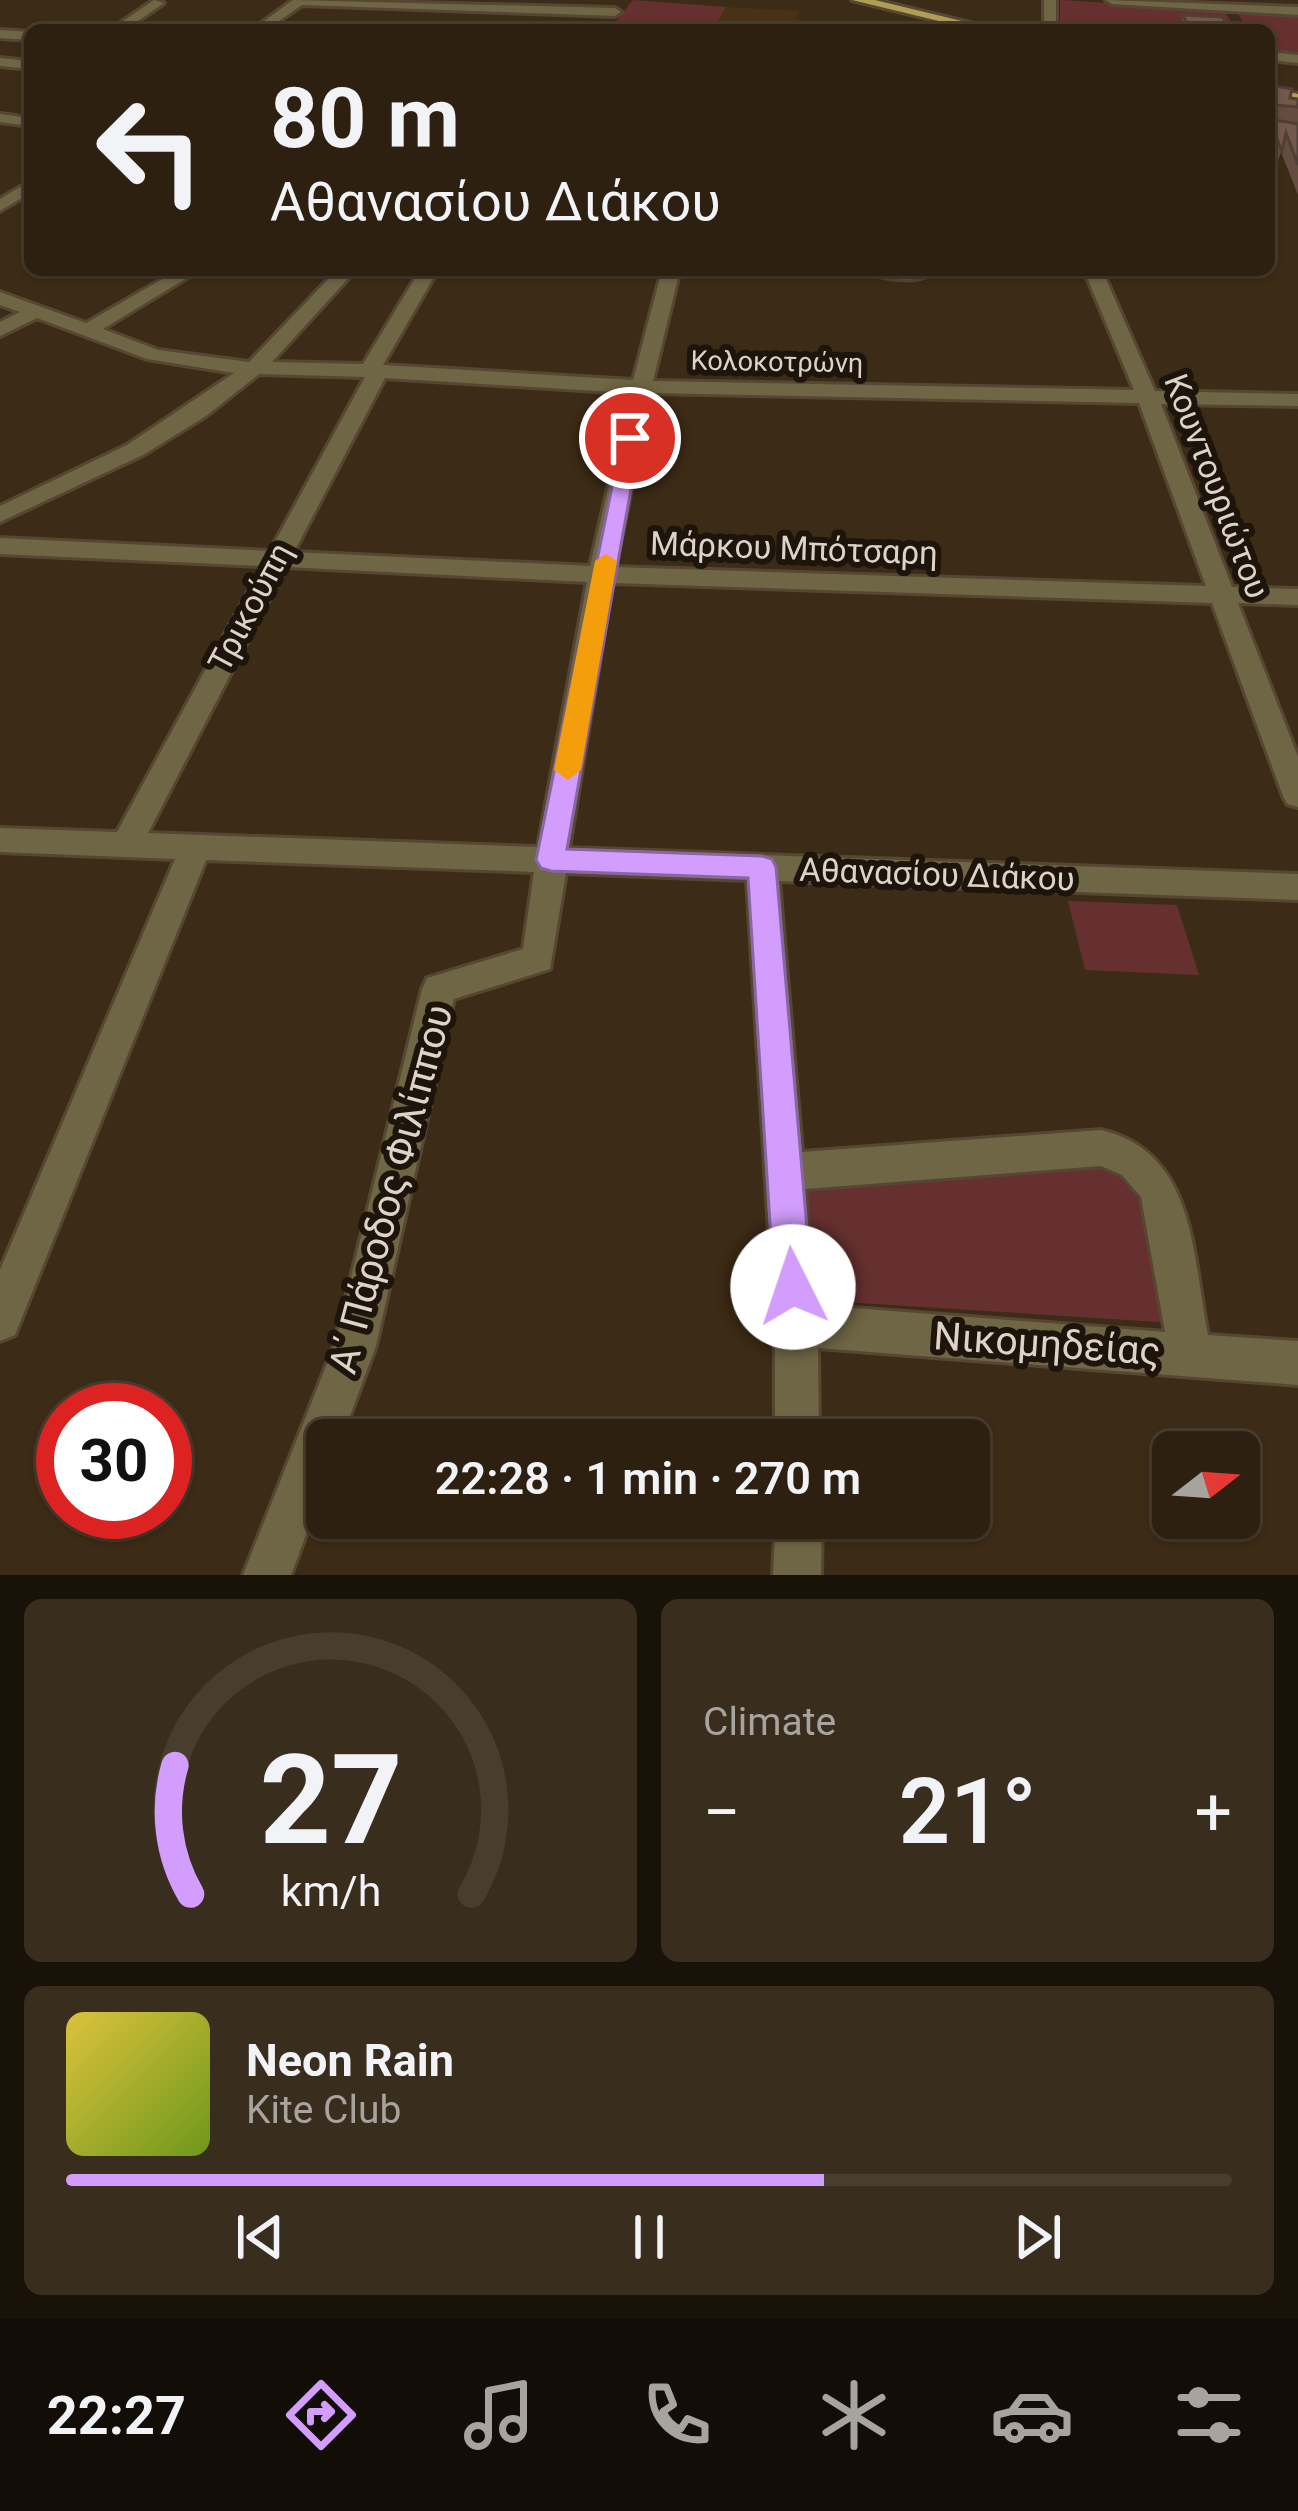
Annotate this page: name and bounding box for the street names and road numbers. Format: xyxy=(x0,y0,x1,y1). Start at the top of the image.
street label: Κολοκοτρώνη xyxy=(690,344,864,380)
street label: Κουντουριώτου xyxy=(1156,368,1278,604)
street label: Μάρκου Μπότσαρη xyxy=(649,523,939,573)
street label: Τρικούπη xyxy=(200,536,300,678)
street label: Αθανασίου Διάκου xyxy=(799,850,1075,898)
street label: Α΄ Πάροδος Φιλίππου xyxy=(320,1000,462,1378)
street label: Νικομηδείας xyxy=(932,1313,1162,1375)

